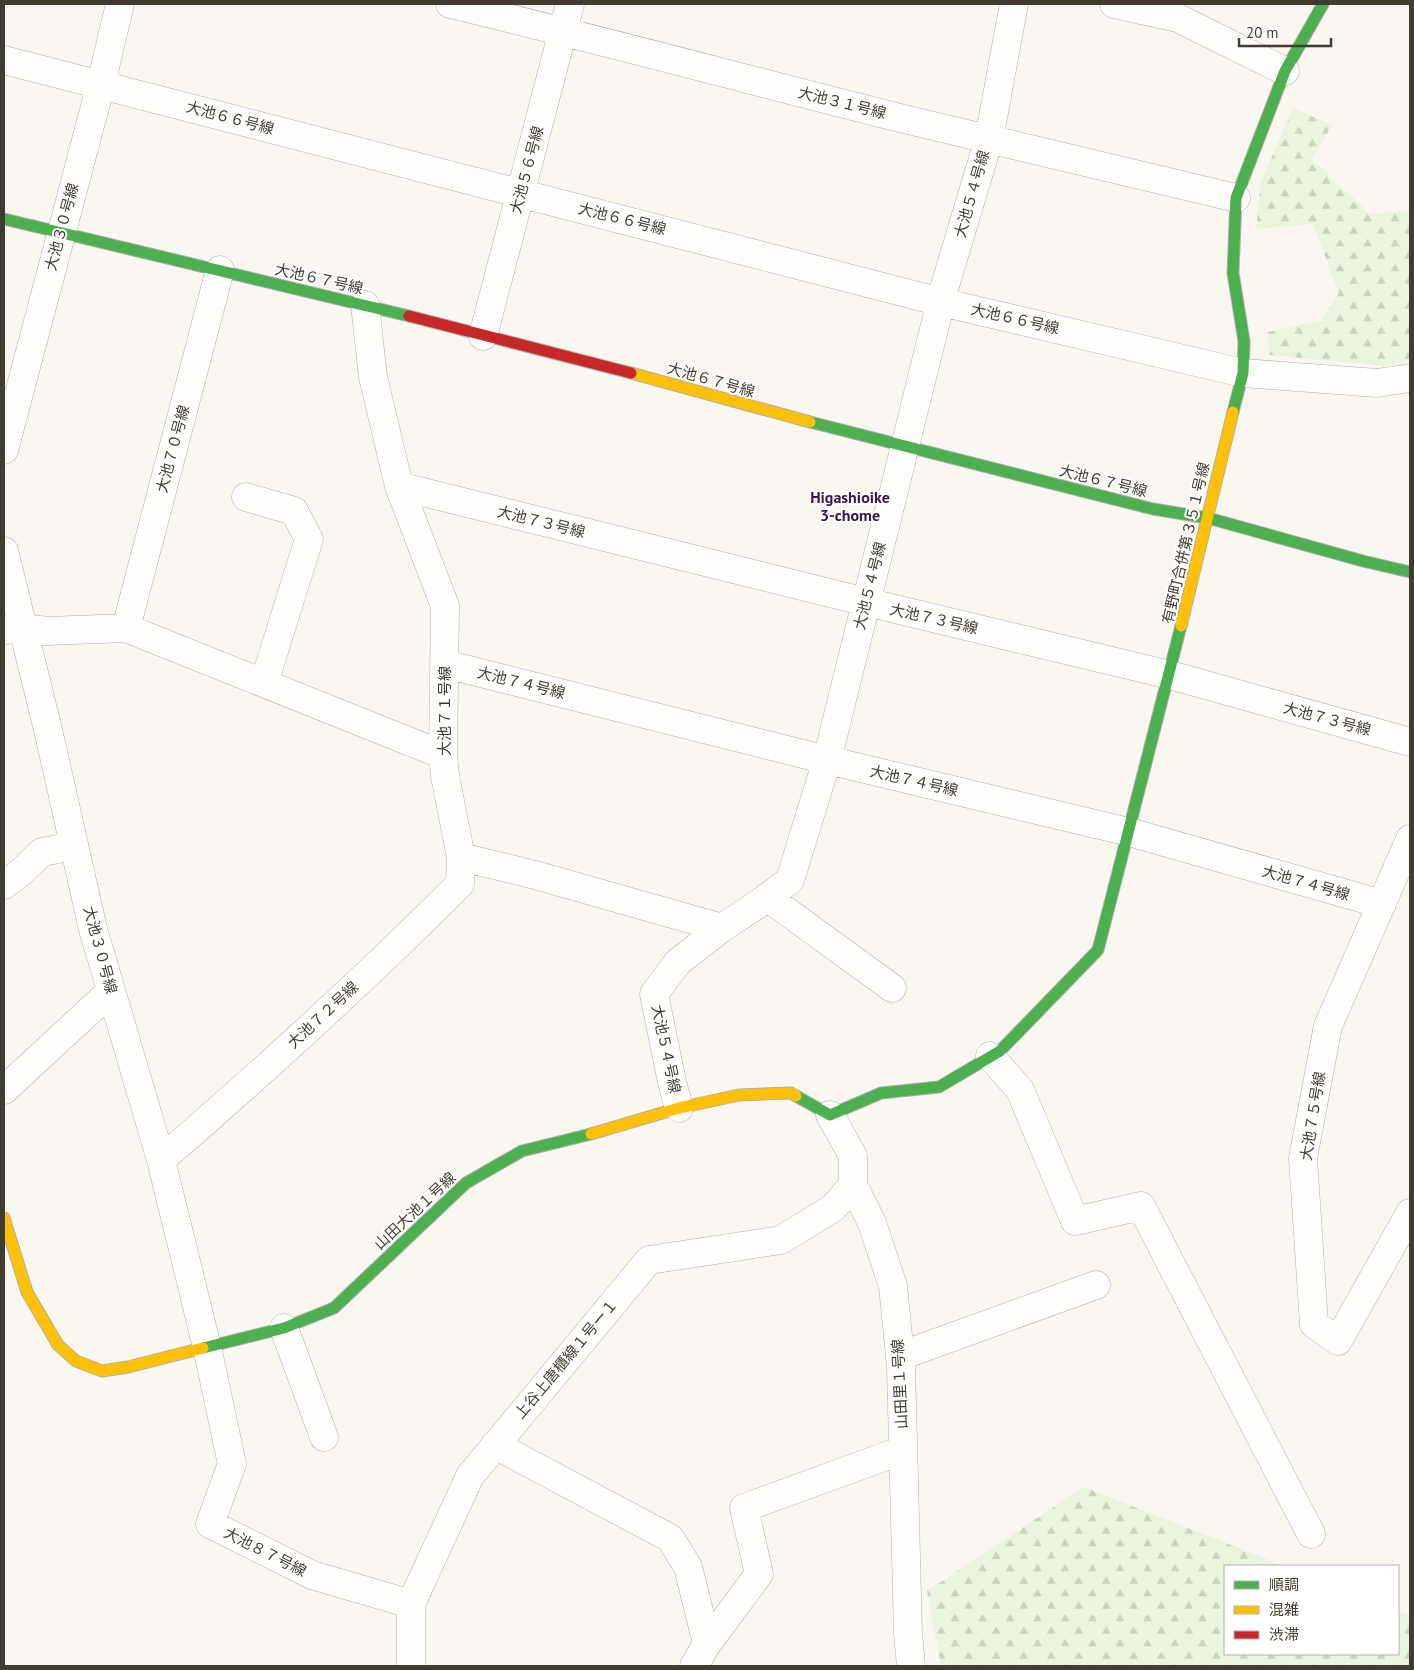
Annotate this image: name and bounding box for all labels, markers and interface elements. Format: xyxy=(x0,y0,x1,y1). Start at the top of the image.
scale bar xyxy=(1239,15,1332,47)
text: 20 m xyxy=(1246,23,1279,42)
street label: 大池３１号線 xyxy=(796,82,888,123)
street label: 大池６６号線 xyxy=(184,97,276,138)
street label: 大池５６号線 xyxy=(506,124,547,216)
street label: 大池５４号線 xyxy=(950,148,993,240)
street label: 大池３０号線 xyxy=(41,181,82,273)
street label: 大池６６号線 xyxy=(576,198,668,239)
street label: 大池６７号線 xyxy=(273,259,365,298)
street label: 大池６６号線 xyxy=(969,299,1061,338)
street label: 大池６７号線 xyxy=(665,358,757,401)
street label: 大池７０号線 xyxy=(152,403,193,495)
street label: 大池６７号線 xyxy=(1057,460,1149,501)
street label: 有野町合併第３５１号線 xyxy=(1158,460,1213,625)
district label: Higashioike 3-chome xyxy=(810,487,890,525)
street label: 大池７３号線 xyxy=(495,501,587,542)
street label: 大池５４号線 xyxy=(849,540,890,632)
street label: 大池７３号線 xyxy=(888,599,980,638)
street label: 大池７４号線 xyxy=(475,662,567,703)
street label: 大池７１号線 xyxy=(435,666,454,756)
street label: 大池７３号線 xyxy=(1281,698,1373,739)
street label: 大池７４号線 xyxy=(868,761,960,800)
street label: 大池７４号線 xyxy=(1260,861,1352,904)
street label: 大池３０号線 xyxy=(80,904,121,996)
street label: 大池７２号線 xyxy=(283,977,362,1052)
street label: 大池５４号線 xyxy=(648,1003,685,1095)
street label: 大池７５号線 xyxy=(1296,1070,1329,1162)
street label: 山田大池１号線 xyxy=(370,1168,460,1253)
street label: 上谷上唐櫃線１号ー１ xyxy=(510,1295,621,1422)
street label: 山田里１号線 xyxy=(888,1339,911,1429)
street label: 大池８７号線 xyxy=(221,1523,310,1580)
legend xyxy=(1224,1565,1399,1655)
text: 順調 xyxy=(1269,1575,1299,1594)
text: 混雑 xyxy=(1269,1600,1299,1619)
text: 渋滞 xyxy=(1269,1625,1299,1644)

